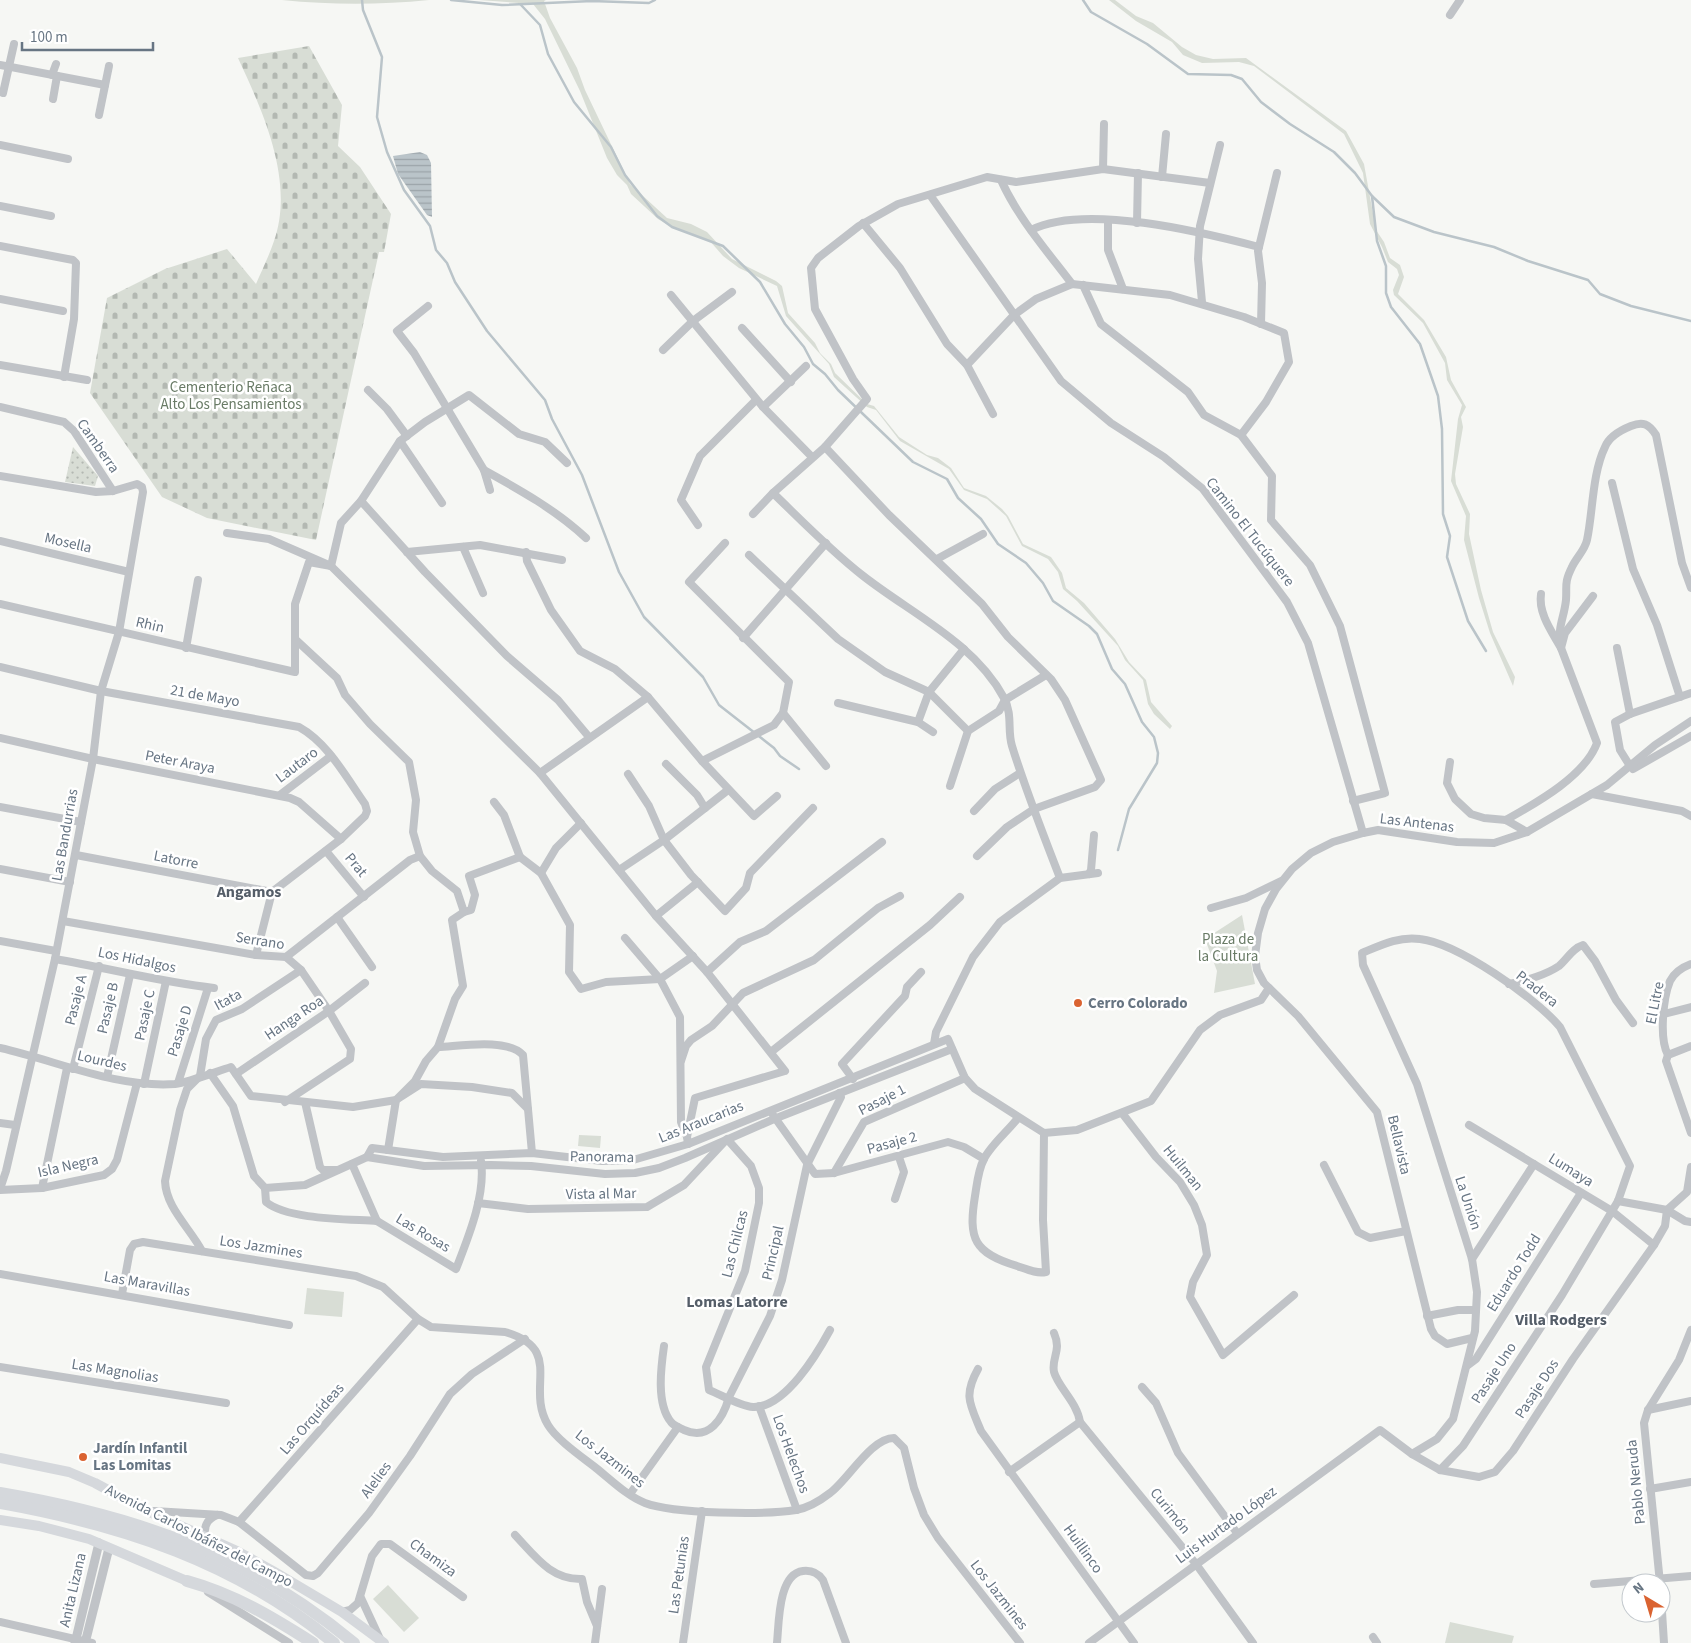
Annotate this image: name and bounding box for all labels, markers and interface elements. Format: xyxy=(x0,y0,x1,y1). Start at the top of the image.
scale bar xyxy=(22,20,154,52)
text: 100 m xyxy=(30,27,68,48)
park label: Cementerio Reñaca Alto Los Pensamientos xyxy=(160,377,302,415)
street label: Camberra xyxy=(72,415,124,477)
street label: Camino El Tucúquere xyxy=(1201,473,1299,591)
street label: Mosella xyxy=(42,527,94,559)
street label: Rhin xyxy=(134,612,166,638)
street label: 21 de Mayo xyxy=(169,680,241,712)
street label: Lautaro xyxy=(271,742,323,788)
street label: Peter Araya xyxy=(143,745,217,779)
street label: Las Bandurrias xyxy=(47,787,83,883)
street label: Las Antenas xyxy=(1379,808,1455,838)
street label: Latorre xyxy=(152,845,200,875)
street label: Prat xyxy=(340,848,372,882)
district label: Angamos xyxy=(216,881,281,903)
street label: Serrano xyxy=(234,927,286,955)
park label: Plaza de la Cultura xyxy=(1198,929,1258,967)
street label: Los Hidalgos xyxy=(96,941,178,979)
street label: Pradera xyxy=(1511,966,1563,1012)
street label: Pasaje A xyxy=(60,972,93,1028)
street label: Pasaje B xyxy=(92,980,124,1036)
street label: El Litre xyxy=(1641,980,1669,1026)
street label: Itata xyxy=(211,984,245,1016)
street label: Pasaje C xyxy=(129,987,161,1043)
street label: Hanga Roa xyxy=(260,990,328,1046)
place label: Cerro Colorado xyxy=(1088,993,1188,1014)
marker: Cerro Colorado xyxy=(1072,997,1084,1009)
street label: Pasaje D xyxy=(162,1003,198,1059)
street label: Lourdes xyxy=(75,1045,129,1077)
street label: Pasaje 1 xyxy=(855,1079,909,1121)
street label: Las Araucarias xyxy=(655,1095,747,1149)
street label: Bellavista xyxy=(1382,1113,1416,1177)
street label: Pasaje 2 xyxy=(865,1126,919,1160)
street label: Huilman xyxy=(1158,1141,1208,1195)
street label: Panorama xyxy=(570,1146,634,1168)
street label: Lumaya xyxy=(1544,1148,1598,1192)
street label: Isla Negra xyxy=(36,1149,100,1183)
street label: La Unión xyxy=(1449,1173,1487,1233)
street label: Vista al Mar xyxy=(565,1183,637,1205)
street label: Las Rosas xyxy=(392,1208,454,1258)
street label: Las Chilcas xyxy=(716,1208,754,1280)
street label: Principal xyxy=(757,1223,790,1282)
street label: Los Jazmines xyxy=(218,1230,304,1264)
street label: Eduardo Todd xyxy=(1482,1230,1546,1316)
street label: Las Maravillas xyxy=(102,1266,192,1302)
district label: Lomas Latorre xyxy=(686,1291,788,1313)
district label: Villa Rodgers xyxy=(1514,1309,1607,1331)
street label: Pasaje Uno xyxy=(1466,1338,1522,1408)
street label: Las Magnolias xyxy=(70,1354,160,1388)
street label: Pasaje Dos xyxy=(1510,1355,1564,1423)
street label: Las Orquídeas xyxy=(275,1379,349,1459)
street label: Los Helechos xyxy=(767,1412,815,1496)
street label: Los Jazmines xyxy=(571,1425,649,1493)
place label: Jardín Infantil Las Lomitas xyxy=(93,1438,188,1476)
street label: Pablo Neruda xyxy=(1621,1439,1651,1525)
marker: Jardín Infantil Las Lomitas xyxy=(77,1451,89,1463)
street label: Alelies xyxy=(356,1457,396,1503)
street label: Avenida Carlos Ibáñez del Campo xyxy=(102,1479,296,1593)
street label: Luis Hurtado López xyxy=(1171,1481,1281,1569)
street label: Curimón xyxy=(1145,1483,1195,1539)
street label: Huillinco xyxy=(1058,1520,1108,1578)
street label: Chamiza xyxy=(405,1534,461,1582)
street label: Las Petunias xyxy=(663,1535,695,1615)
street label: Anita Lizana xyxy=(54,1551,92,1629)
street label: Los Jazmines xyxy=(965,1556,1033,1634)
north arrow xyxy=(1621,1573,1671,1623)
text: N xyxy=(1629,1578,1648,1599)

